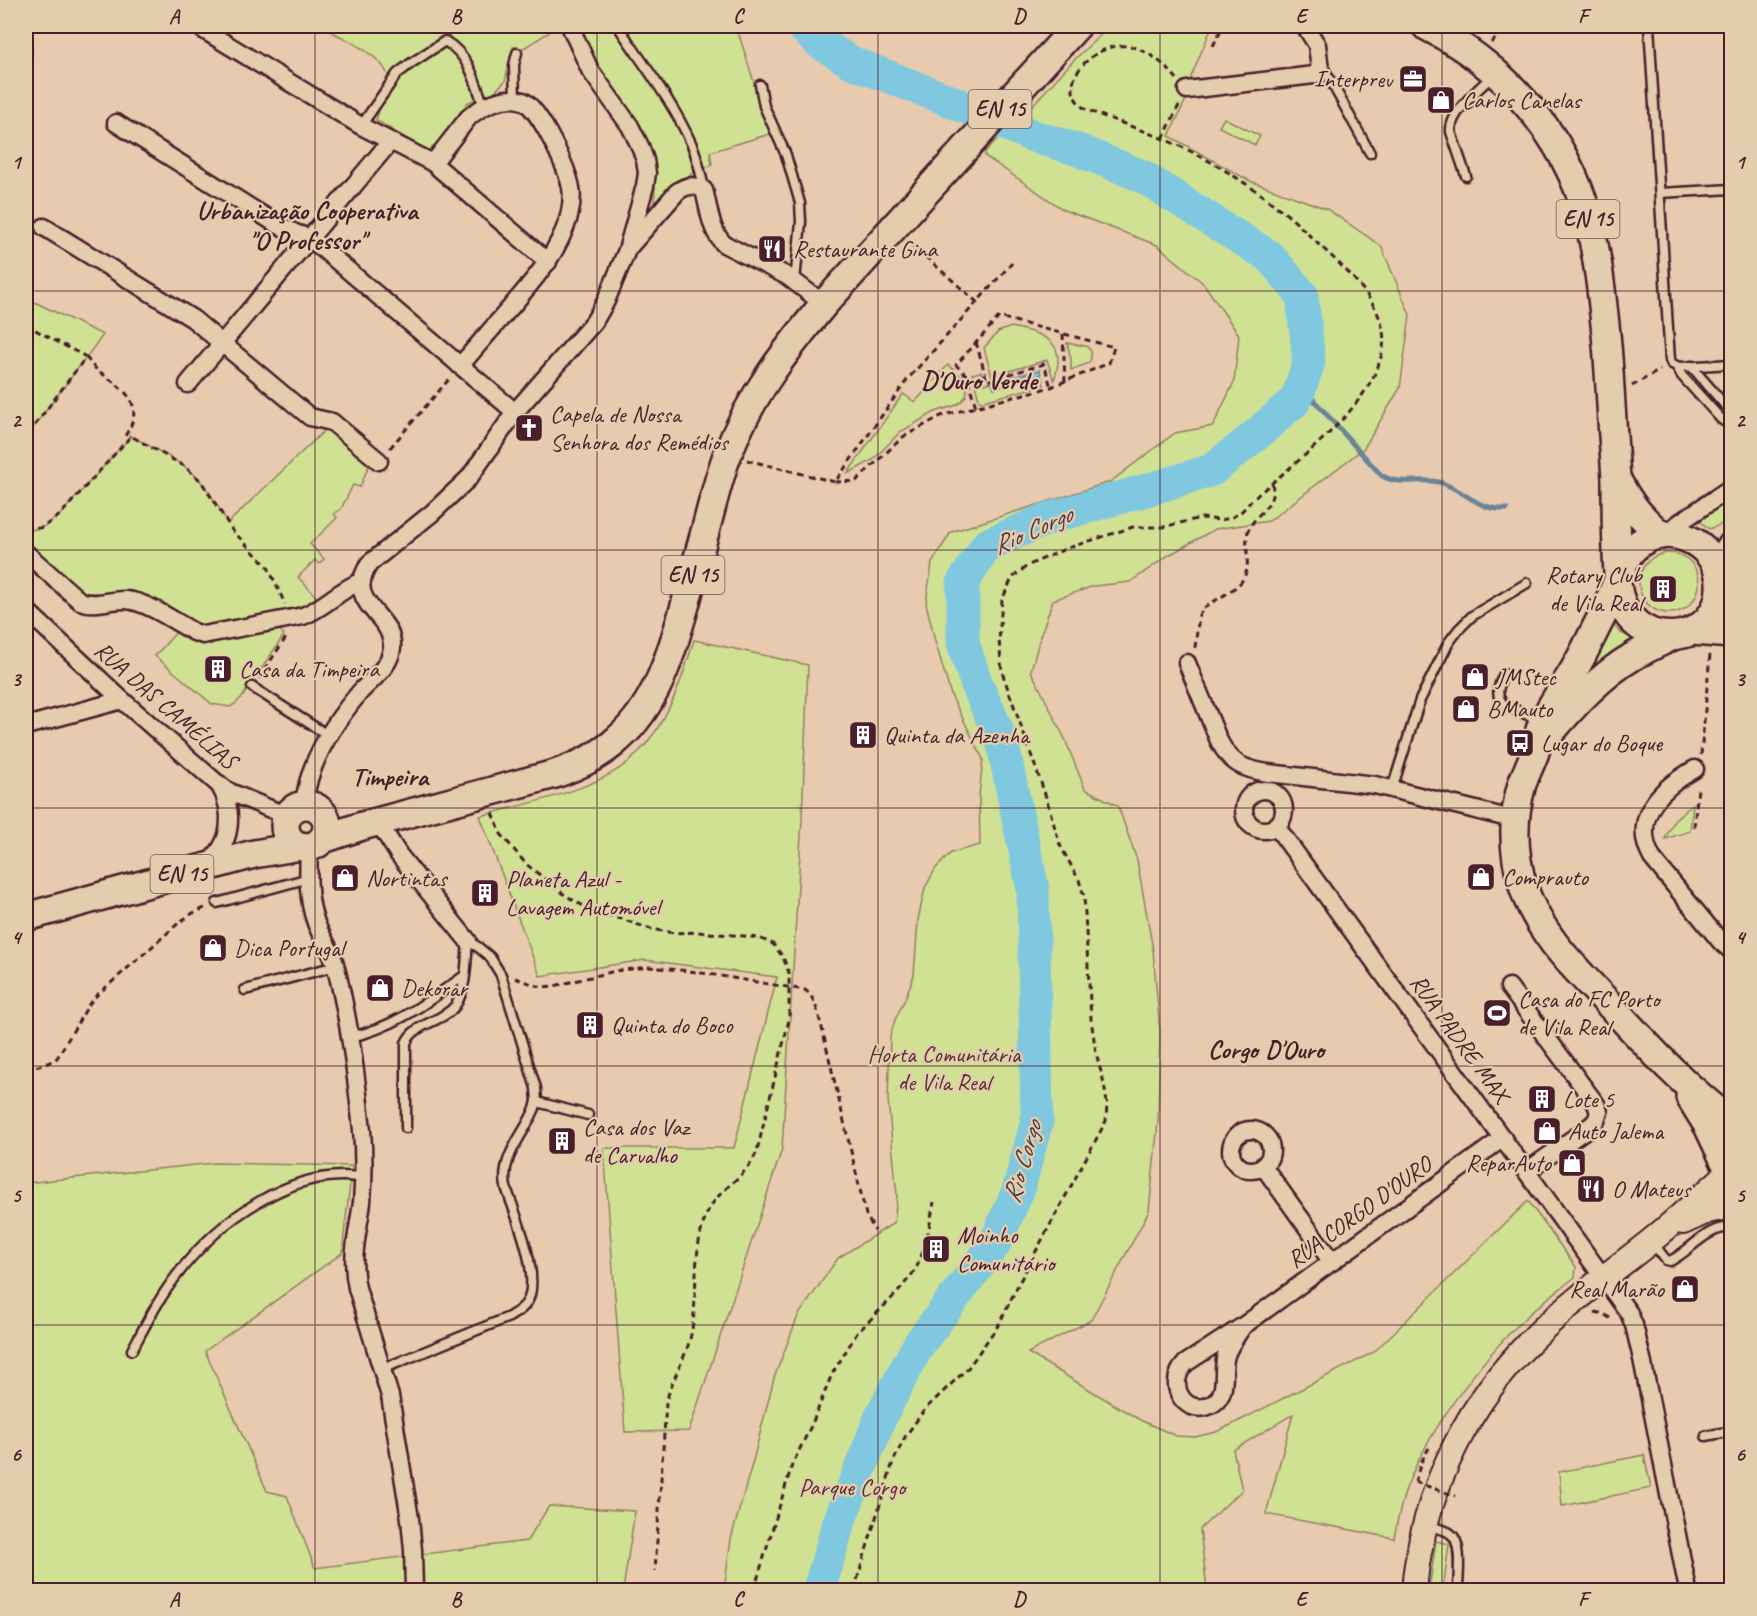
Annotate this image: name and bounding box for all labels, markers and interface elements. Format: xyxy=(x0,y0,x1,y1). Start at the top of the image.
text: A xyxy=(169,4,181,29)
text: B xyxy=(451,4,463,29)
text: C xyxy=(733,4,745,29)
text: D xyxy=(1013,4,1027,29)
text: E xyxy=(1296,4,1310,29)
text: F xyxy=(1578,4,1592,29)
office icon: Interprev xyxy=(1397,63,1429,95)
place label: Interprev xyxy=(1314,64,1394,94)
shop icon: Carlos Canelas xyxy=(1425,84,1457,116)
place label: Carlos Canelas xyxy=(1462,85,1582,115)
road number: EN 15 xyxy=(968,90,1032,128)
text: 1 xyxy=(12,150,23,175)
text: 1 xyxy=(1736,150,1747,175)
district label: Urbanização Cooperativa "O Professor" xyxy=(196,194,420,257)
road number: EN 15 xyxy=(1556,200,1620,238)
restaurant icon: Restaurante Gina xyxy=(756,233,788,265)
place label: Restaurante Gina xyxy=(793,234,939,264)
district label: D'Ouro Verde xyxy=(921,364,1039,397)
place label: Capela de Nossa Senhora dos Remédios xyxy=(550,399,729,457)
text: 2 xyxy=(12,408,23,433)
text: 2 xyxy=(1736,408,1747,433)
church icon: Capela de Nossa Senhora dos Remédios xyxy=(513,412,545,444)
water label: Rio Corgo xyxy=(987,496,1080,562)
road number: EN 15 xyxy=(662,556,724,594)
place label: Rotary Club de Vila Real xyxy=(1546,560,1646,618)
building icon: Rotary Club de Vila Real xyxy=(1647,573,1679,605)
street label: RUA DAS CAMÉLIAS xyxy=(88,635,246,777)
building icon: Casa da Timpeira xyxy=(202,653,234,685)
place label: Casa da Timpeira xyxy=(239,654,380,684)
shop icon: JMStec xyxy=(1459,661,1491,693)
place label: JMStec xyxy=(1495,662,1557,692)
text: 3 xyxy=(12,667,23,692)
text: 3 xyxy=(1736,667,1747,692)
shop icon: BMauto xyxy=(1450,693,1482,725)
place label: BMauto xyxy=(1487,694,1554,724)
building icon: Quinta da Azenha xyxy=(847,719,879,751)
place label: Quinta da Azenha xyxy=(884,720,1031,750)
bus stop icon: Lugar do Boque xyxy=(1504,727,1536,759)
place label: Lugar do Boque xyxy=(1541,728,1664,758)
district label: Timpeira xyxy=(352,760,431,793)
road number: EN 15 xyxy=(150,855,213,893)
shop icon: Comprauto xyxy=(1465,861,1497,893)
shop icon: Nortintas xyxy=(329,862,361,894)
place label: Comprauto xyxy=(1502,862,1589,892)
place label: Nortintas xyxy=(366,863,449,893)
place label: Planeta Azul - Lavagem Automóvel xyxy=(506,864,663,922)
building icon: Planeta Azul - Lavagem Automóvel xyxy=(469,877,501,909)
text: 4 xyxy=(12,925,24,950)
text: 4 xyxy=(1736,925,1748,950)
shop icon: Dica Portugal xyxy=(197,932,229,964)
place label: Dica Portugal xyxy=(234,933,348,963)
street label: RUA PADRE MAX xyxy=(1404,968,1518,1110)
shop icon: Dekorar xyxy=(364,972,396,1004)
place label: Dekorar xyxy=(401,973,470,1003)
place label: Casa do FC Porto de Vila Real xyxy=(1518,984,1662,1042)
sports icon: Casa do FC Porto de Vila Real xyxy=(1481,997,1513,1029)
building icon: Quinta do Boco xyxy=(574,1009,606,1041)
place label: Quinta do Boco xyxy=(611,1010,734,1040)
district label: Corgo D'Ouro xyxy=(1208,1033,1327,1066)
park label: Horta Comunitária de Vila Real xyxy=(868,1039,1022,1097)
building icon: Lote 5 xyxy=(1526,1083,1558,1115)
place label: Lote 5 xyxy=(1563,1084,1615,1114)
place label: Casa dos Vaz de Carvalho xyxy=(583,1112,691,1170)
water label: Rio Corgo xyxy=(995,1114,1050,1207)
shop icon: Auto Jalema xyxy=(1531,1115,1563,1147)
place label: Auto Jalema xyxy=(1568,1116,1664,1146)
building icon: Casa dos Vaz de Carvalho xyxy=(546,1125,578,1157)
shop icon: ReparAuto xyxy=(1556,1147,1588,1179)
street label: RUA CORGO D'OURO xyxy=(1281,1148,1440,1275)
place label: ReparAuto xyxy=(1466,1148,1553,1178)
restaurant icon: O Mateus xyxy=(1575,1173,1607,1205)
place label: O Mateus xyxy=(1612,1174,1692,1204)
text: 5 xyxy=(12,1183,23,1208)
text: 5 xyxy=(1736,1183,1747,1208)
place label: Moinho Comunitário xyxy=(957,1220,1057,1278)
building icon: Moinho Comunitário xyxy=(920,1233,952,1265)
shop icon: Real Marão xyxy=(1669,1273,1701,1305)
place label: Real Marão xyxy=(1569,1274,1666,1304)
text: 6 xyxy=(11,1442,22,1467)
text: 6 xyxy=(1735,1442,1746,1467)
park label: Parque Corgo xyxy=(799,1472,908,1502)
text: A xyxy=(169,1587,181,1612)
text: B xyxy=(451,1587,463,1612)
text: C xyxy=(733,1587,745,1612)
text: D xyxy=(1013,1587,1027,1612)
text: E xyxy=(1296,1587,1310,1612)
text: F xyxy=(1578,1587,1592,1612)

